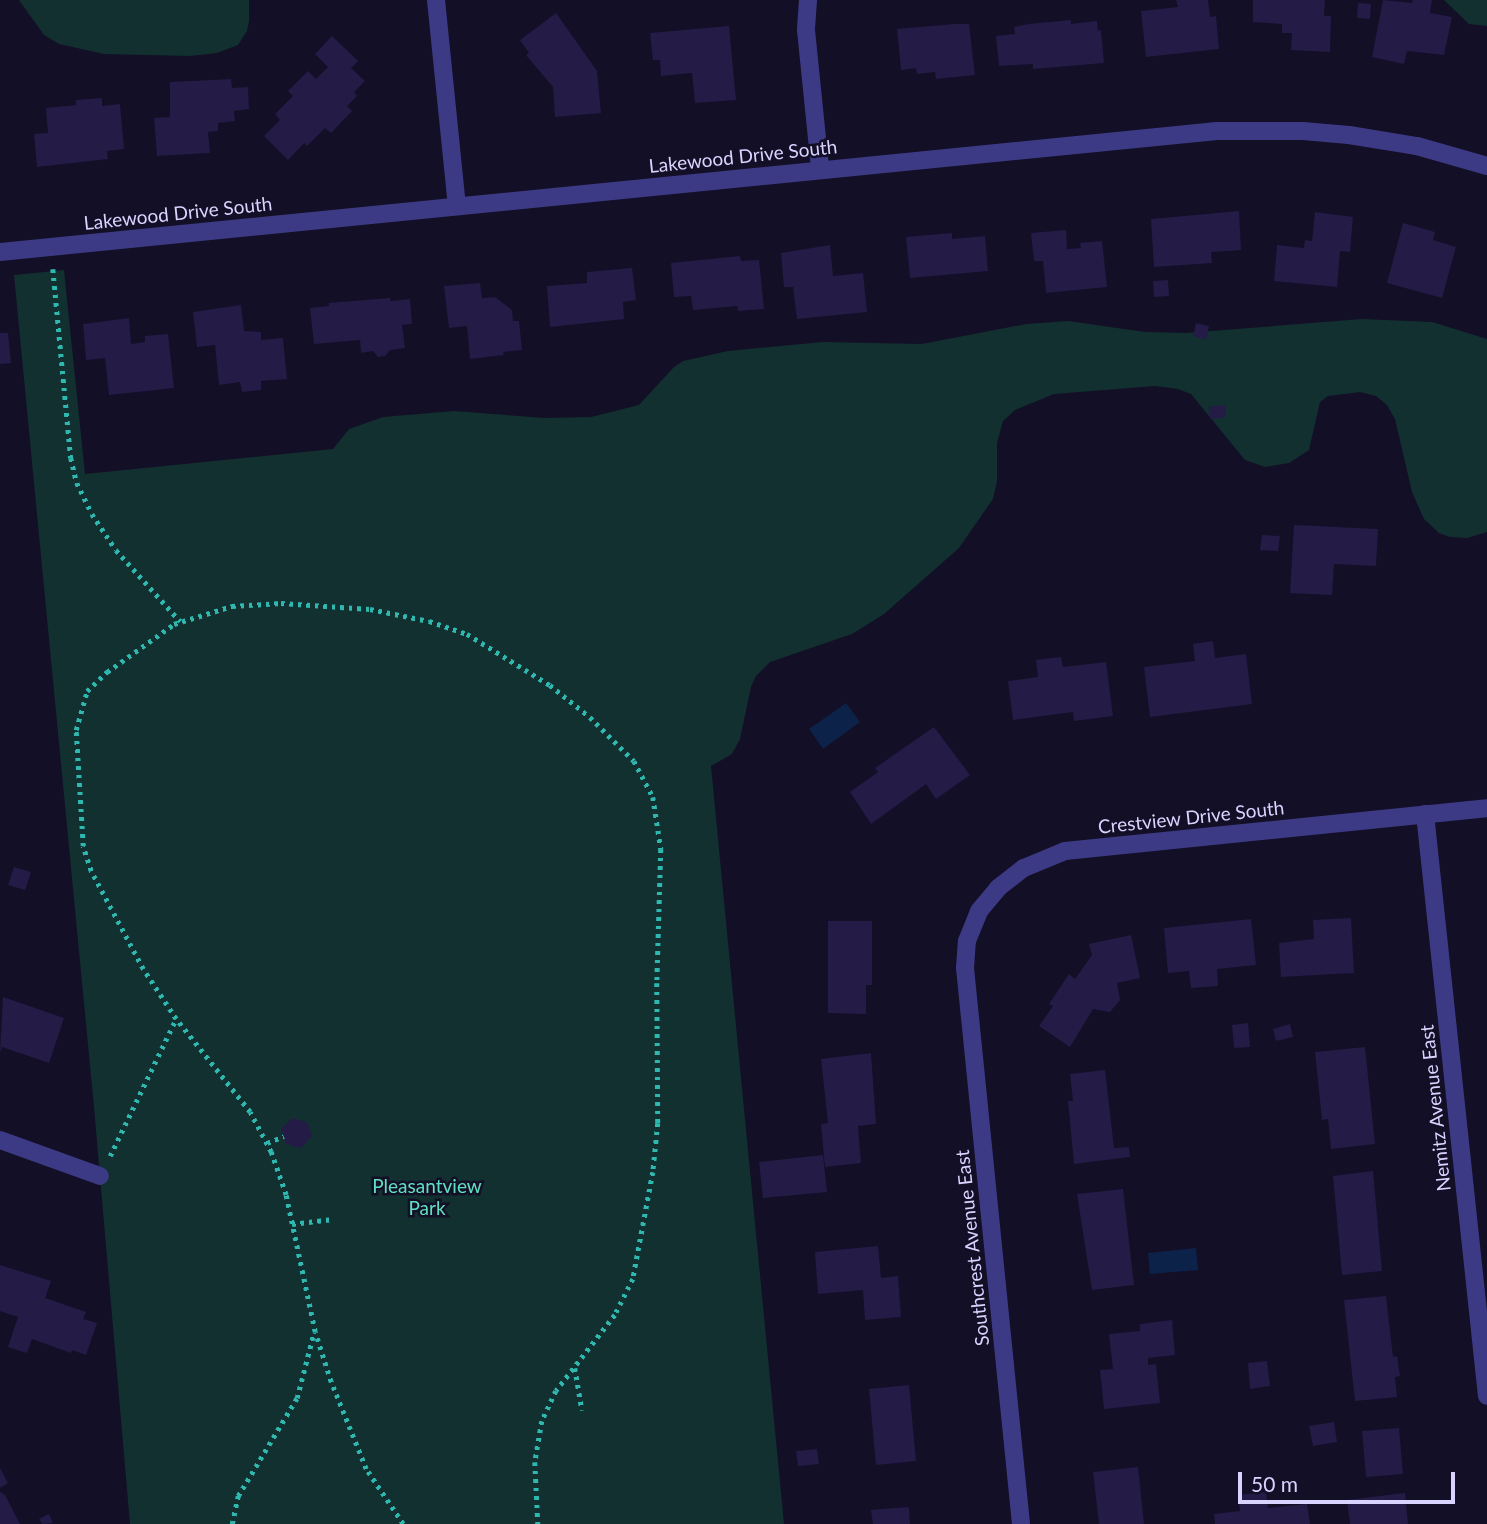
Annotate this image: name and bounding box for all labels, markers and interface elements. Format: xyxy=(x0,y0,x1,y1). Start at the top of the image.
street label: Lakewood Drive South xyxy=(648,135,838,177)
street label: Lakewood Drive South xyxy=(83,192,273,234)
street label: Crestview Drive South xyxy=(1097,796,1285,838)
street label: Nemitz Avenue East xyxy=(1415,1023,1455,1193)
street label: Southcrest Avenue East xyxy=(950,1149,994,1347)
park label: Pleasantview Park xyxy=(372,1175,482,1219)
scale bar xyxy=(1242,1458,1459,1502)
text: 50 m xyxy=(1251,1471,1298,1496)

